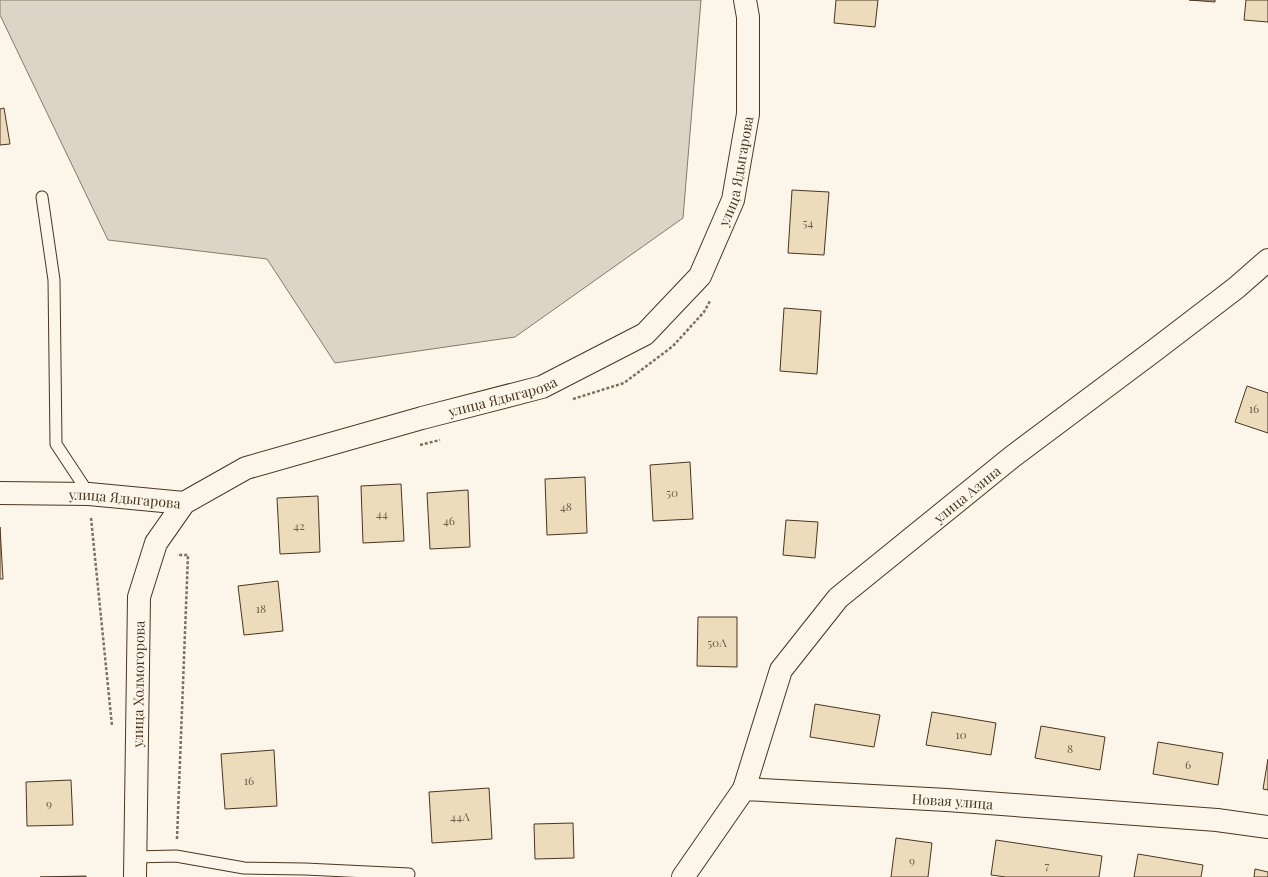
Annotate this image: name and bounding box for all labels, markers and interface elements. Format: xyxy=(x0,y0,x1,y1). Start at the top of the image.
street label: улица Ядыгарова xyxy=(713,115,757,230)
house number: 54 xyxy=(803,214,814,230)
street label: улица Ядыгарова xyxy=(445,371,560,421)
house number: 16 xyxy=(1249,400,1259,416)
street label: улица Азина xyxy=(928,461,1004,527)
street label: улица Ядыгарова xyxy=(68,484,182,512)
house number: 50 xyxy=(666,484,678,500)
house number: 48 xyxy=(560,498,572,514)
house number: 44 xyxy=(376,505,388,521)
house number: 46 xyxy=(443,512,455,528)
house number: 42 xyxy=(293,517,305,533)
house number: 18 xyxy=(256,600,266,616)
street label: улица Холмогорова xyxy=(127,621,148,749)
house number: 50А xyxy=(707,634,727,650)
house number: 10 xyxy=(955,726,967,742)
house number: 8 xyxy=(1067,740,1073,756)
house number: 6 xyxy=(1185,756,1191,772)
house number: 16 xyxy=(244,772,254,788)
street label: Новая улица xyxy=(911,789,994,813)
house number: 9 xyxy=(46,795,52,811)
house number: 44А xyxy=(450,808,470,824)
house number: 9 xyxy=(909,852,915,868)
house number: 7 xyxy=(1045,857,1050,873)

